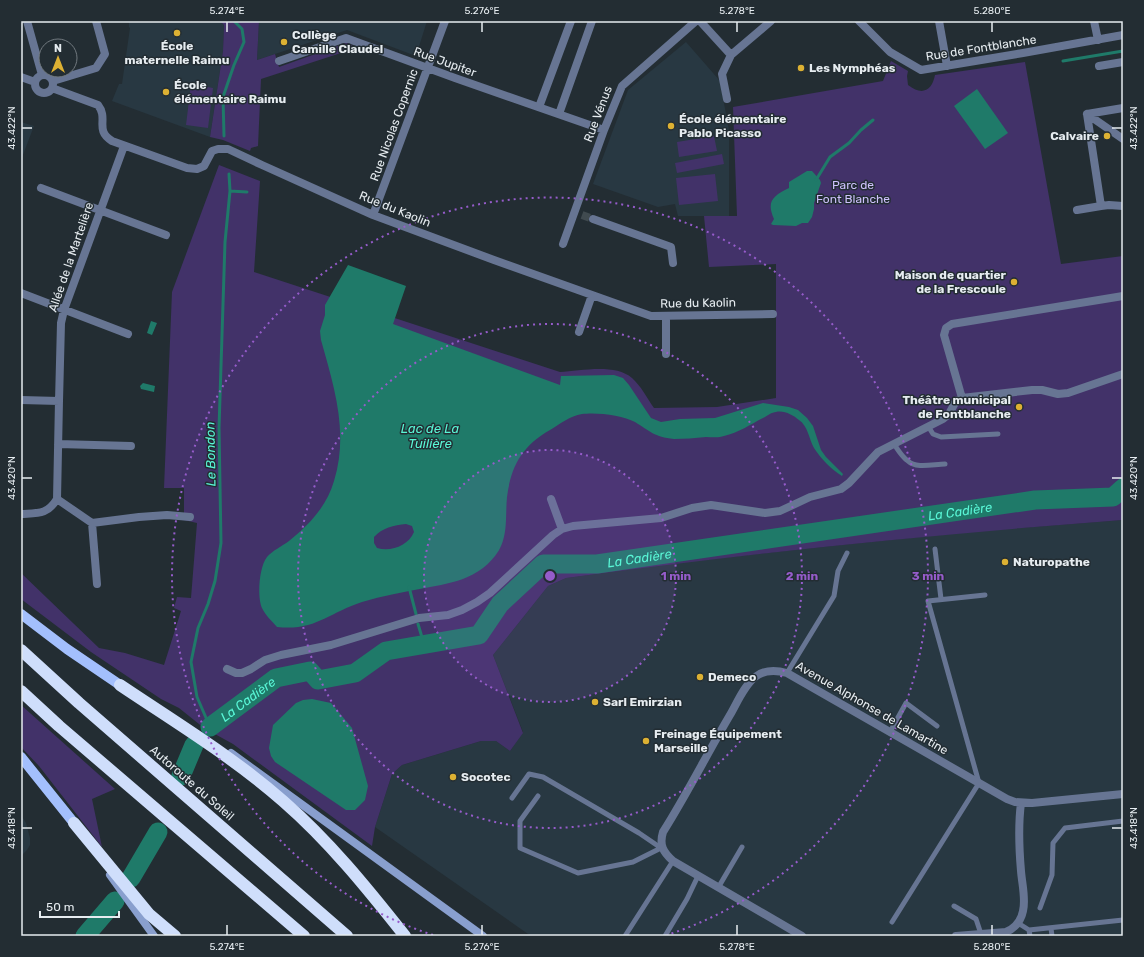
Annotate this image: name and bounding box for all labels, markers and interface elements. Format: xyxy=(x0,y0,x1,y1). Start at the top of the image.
text: 5.274°E xyxy=(209,5,245,17)
text: 5.276°E xyxy=(464,5,500,17)
text: 5.278°E xyxy=(719,5,755,17)
text: 5.280°E xyxy=(974,5,1010,17)
marker: École maternelle Raimu xyxy=(172,28,182,38)
place label: Collège Camille Claudel xyxy=(292,28,383,56)
street label: Rue de Fontblanche xyxy=(925,32,1038,64)
marker: Collège Camille Claudel xyxy=(279,37,289,47)
north arrow xyxy=(38,38,78,78)
place label: École maternelle Raimu xyxy=(124,39,230,67)
text: N xyxy=(54,42,62,55)
street label: Rue Jupiter xyxy=(412,44,479,80)
place label: Les Nymphéas xyxy=(809,61,896,75)
marker: Les Nymphéas xyxy=(796,63,806,73)
street label: Rue Nicolas Copernic xyxy=(367,67,421,183)
place label: École élémentaire Raimu xyxy=(174,78,286,106)
street label: Rue Vénus xyxy=(581,84,615,144)
marker: École élémentaire Raimu xyxy=(161,87,171,97)
text: 43.422°N xyxy=(6,106,18,150)
text: 43.422°N xyxy=(1128,106,1140,150)
place label: École élémentaire Pablo Picasso xyxy=(679,112,786,140)
marker: École élémentaire Pablo Picasso xyxy=(666,121,676,131)
place label: Calvaire xyxy=(1050,129,1099,143)
marker: Calvaire xyxy=(1102,131,1112,141)
park label: Parc de Font Blanche xyxy=(816,178,890,206)
street label: Rue du Kaolin xyxy=(357,188,433,230)
street label: Allée de la Martelière xyxy=(46,200,96,314)
place label: Maison de quartier de la Frescoule xyxy=(895,268,1007,296)
marker: Maison de quartier de la Frescoule xyxy=(1009,277,1019,287)
street label: Rue du Kaolin xyxy=(660,295,736,311)
place label: Théâtre municipal de Fontblanche xyxy=(903,393,1011,421)
marker: Théâtre municipal de Fontblanche xyxy=(1014,402,1024,412)
water label: Le Bondon xyxy=(202,421,219,486)
water label: Lac de La Tuilière xyxy=(401,421,460,451)
text: 43.420°N xyxy=(6,456,18,500)
text: 43.420°N xyxy=(1128,456,1140,500)
water label: La Cadière xyxy=(927,499,993,524)
water label: La Cadière xyxy=(606,546,673,570)
place label: Naturopathe xyxy=(1013,555,1090,569)
marker: Naturopathe xyxy=(1000,557,1010,567)
centre of rings xyxy=(543,569,557,583)
text: 1 min xyxy=(661,569,692,583)
text: 2 min xyxy=(786,569,819,583)
text: 3 min xyxy=(912,569,945,583)
street label: Avenue Alphonse de Lamartine xyxy=(793,659,951,758)
place label: Demeco xyxy=(708,670,756,684)
marker: Demeco xyxy=(695,672,705,682)
water label: La Cadière xyxy=(218,674,278,725)
place label: Sarl Emirzian xyxy=(603,695,682,709)
marker: Sarl Emirzian xyxy=(590,697,600,707)
place label: Freinage Équipement Marseille xyxy=(654,727,782,755)
marker: Freinage Équipement Marseille xyxy=(641,736,651,746)
street label: Autoroute du Soleil xyxy=(147,743,237,823)
place label: Socotec xyxy=(461,770,511,784)
marker: Socotec xyxy=(448,772,458,782)
text: 43.418°N xyxy=(6,807,18,849)
text: 43.418°N xyxy=(1128,807,1140,849)
scale bar xyxy=(40,893,119,919)
text: 50 m xyxy=(46,900,74,914)
text: 5.274°E xyxy=(209,941,245,953)
text: 5.276°E xyxy=(464,941,500,953)
text: 5.278°E xyxy=(719,941,755,953)
text: 5.280°E xyxy=(974,941,1010,953)

